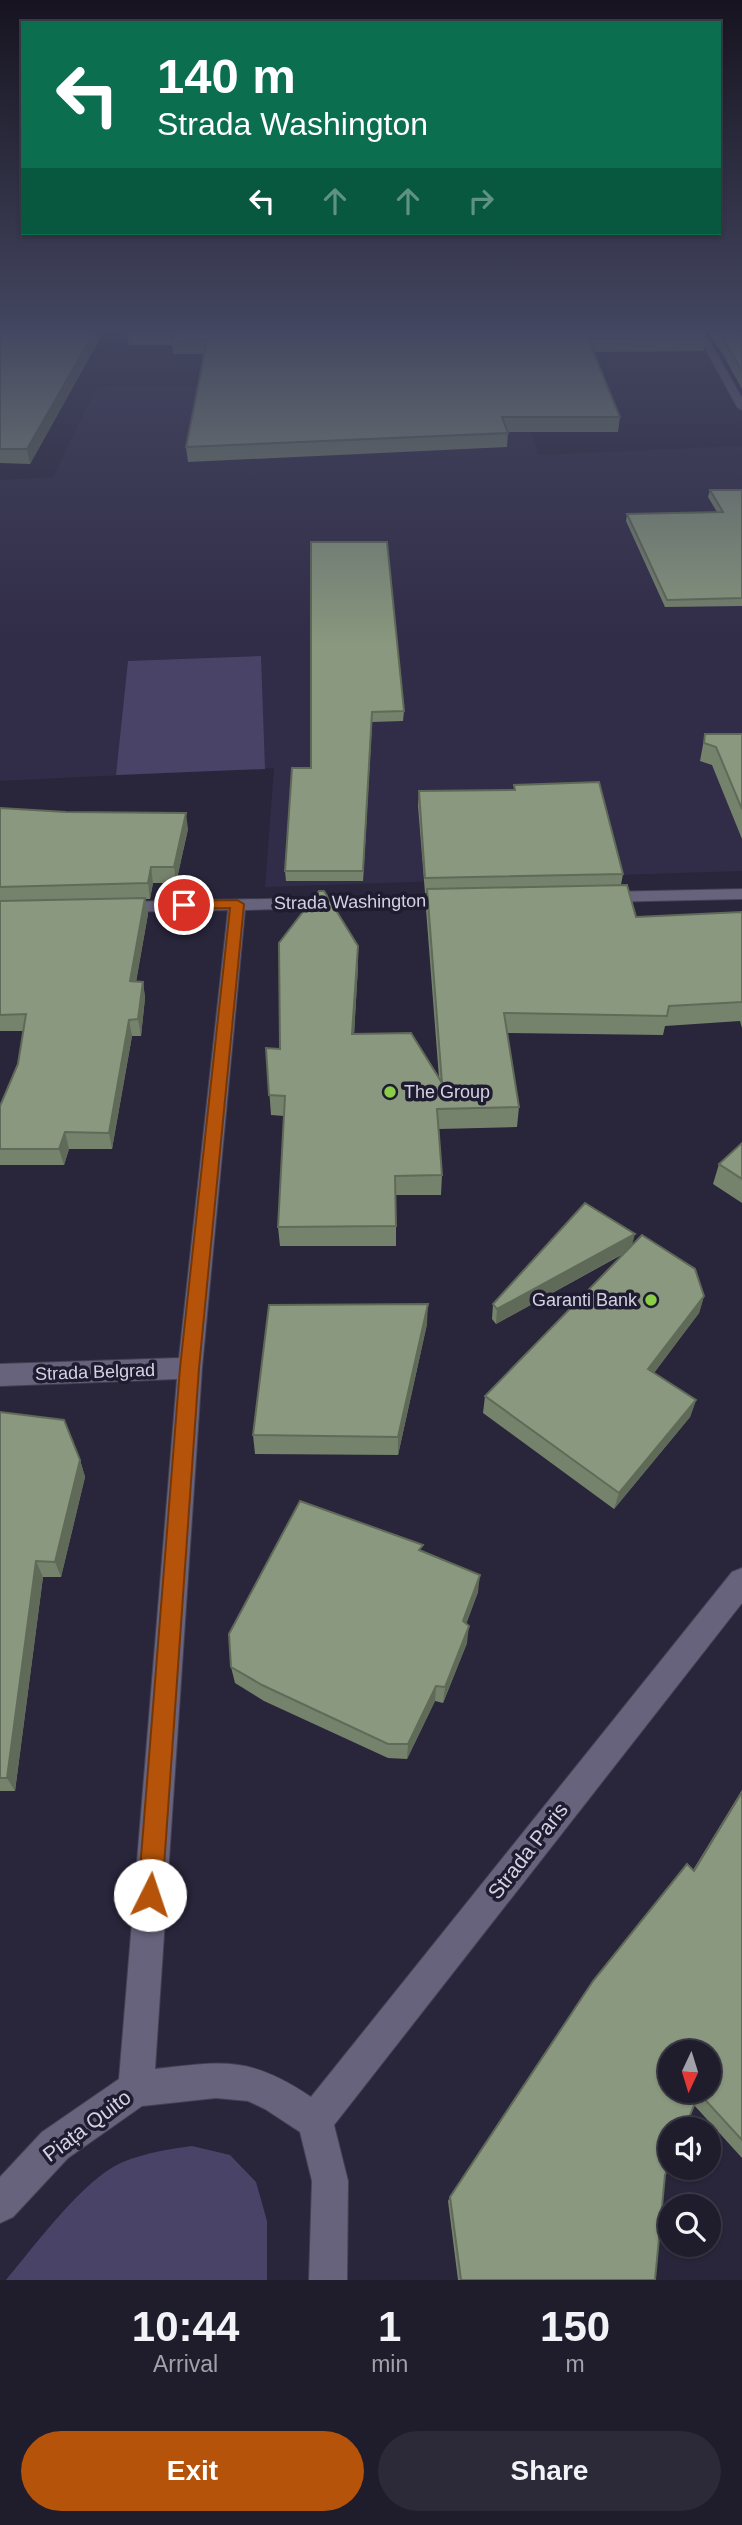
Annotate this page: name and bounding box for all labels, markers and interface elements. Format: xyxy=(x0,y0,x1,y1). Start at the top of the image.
icon: left xyxy=(42,49,133,140)
text: 140 m xyxy=(157,49,296,103)
text: Strada Washington xyxy=(157,106,428,142)
icon: left xyxy=(243,182,281,220)
icon: ahead xyxy=(316,182,354,220)
icon: ahead xyxy=(389,182,427,220)
icon: right xyxy=(462,182,500,220)
pin xyxy=(154,875,214,935)
icon: arrive xyxy=(165,886,203,924)
street label: Strada Washington xyxy=(274,891,426,913)
place label: The Group xyxy=(404,1082,490,1102)
marker: The Group xyxy=(382,1084,398,1100)
place label: Garanti Bank xyxy=(532,1290,638,1310)
marker: Garanti Bank xyxy=(643,1292,659,1308)
street label: Strada Belgrad xyxy=(35,1360,155,1384)
street label: Strada Paris xyxy=(483,1798,572,1903)
position arrow xyxy=(113,1858,187,1932)
north arrow xyxy=(658,2040,721,2104)
map controls xyxy=(658,2040,721,2257)
street label: Piața Quito xyxy=(38,2085,135,2166)
button: sound xyxy=(658,2117,721,2180)
button: search xyxy=(658,2194,721,2257)
text: 10:44 xyxy=(132,2303,239,2350)
text: 1 xyxy=(378,2303,401,2350)
text: 150 xyxy=(540,2303,610,2350)
text: Arrival xyxy=(153,2351,218,2377)
text: min xyxy=(371,2351,408,2377)
text: m xyxy=(566,2351,585,2377)
button: Exit xyxy=(21,2431,364,2511)
button: Share xyxy=(378,2431,721,2511)

